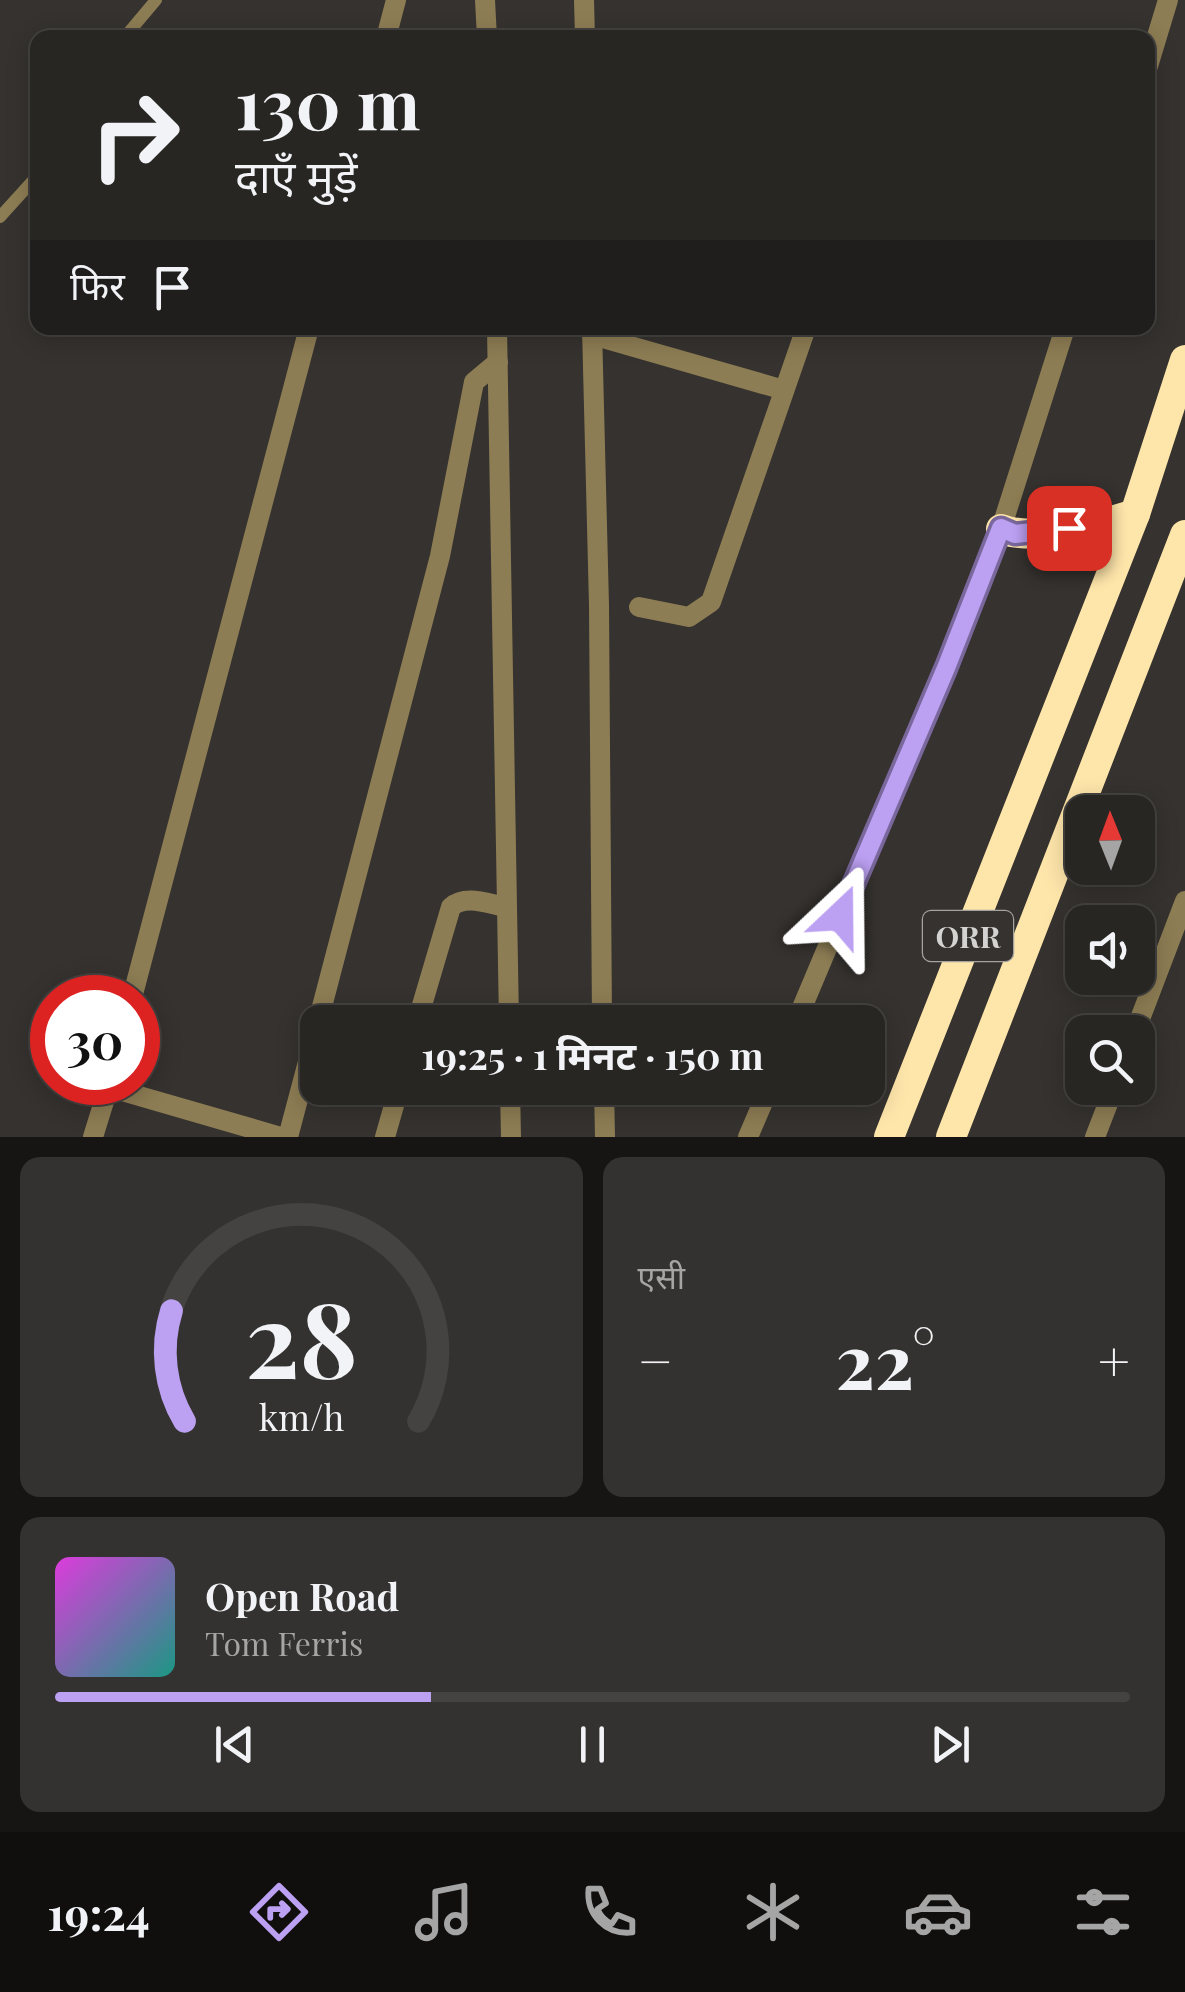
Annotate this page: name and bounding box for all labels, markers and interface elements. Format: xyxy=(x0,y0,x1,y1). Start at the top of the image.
text: 130 m xyxy=(235,54,420,148)
icon: right xyxy=(70,70,200,200)
text: दाएँ मुड़ें xyxy=(235,144,358,204)
text: फिर xyxy=(70,259,125,310)
icon: arrive xyxy=(145,260,200,315)
pin xyxy=(1027,486,1112,571)
icon: arrive xyxy=(1042,501,1097,556)
north arrow xyxy=(1065,795,1155,885)
map controls xyxy=(1065,795,1155,1105)
position arrow xyxy=(788,864,892,968)
button: sound xyxy=(1065,905,1155,995)
road number: ORR xyxy=(923,911,1013,961)
speed limit sign: 30 xyxy=(30,975,160,1105)
button: search xyxy=(1065,1015,1155,1105)
text: 19:25 · 1 मिनट · 150 m xyxy=(421,1029,764,1080)
text: एसी xyxy=(638,1254,685,1297)
text: 28 xyxy=(245,1266,358,1405)
text: 22° xyxy=(835,1308,935,1408)
text: − xyxy=(638,1322,673,1396)
text: + xyxy=(1098,1322,1130,1396)
text: km/h xyxy=(258,1392,344,1440)
text: Open Road xyxy=(205,1570,399,1621)
text: Tom Ferris xyxy=(205,1621,363,1664)
icon: previous xyxy=(207,1717,262,1772)
icon: pause xyxy=(565,1717,620,1772)
icon: next xyxy=(923,1717,978,1772)
icon: directions xyxy=(244,1877,314,1947)
icon: music xyxy=(409,1877,479,1947)
icon: phone xyxy=(574,1877,644,1947)
icon: climate xyxy=(738,1877,808,1947)
icon: car xyxy=(903,1877,973,1947)
icon: filters xyxy=(1068,1877,1138,1947)
text: 19:24 xyxy=(47,1882,150,1942)

